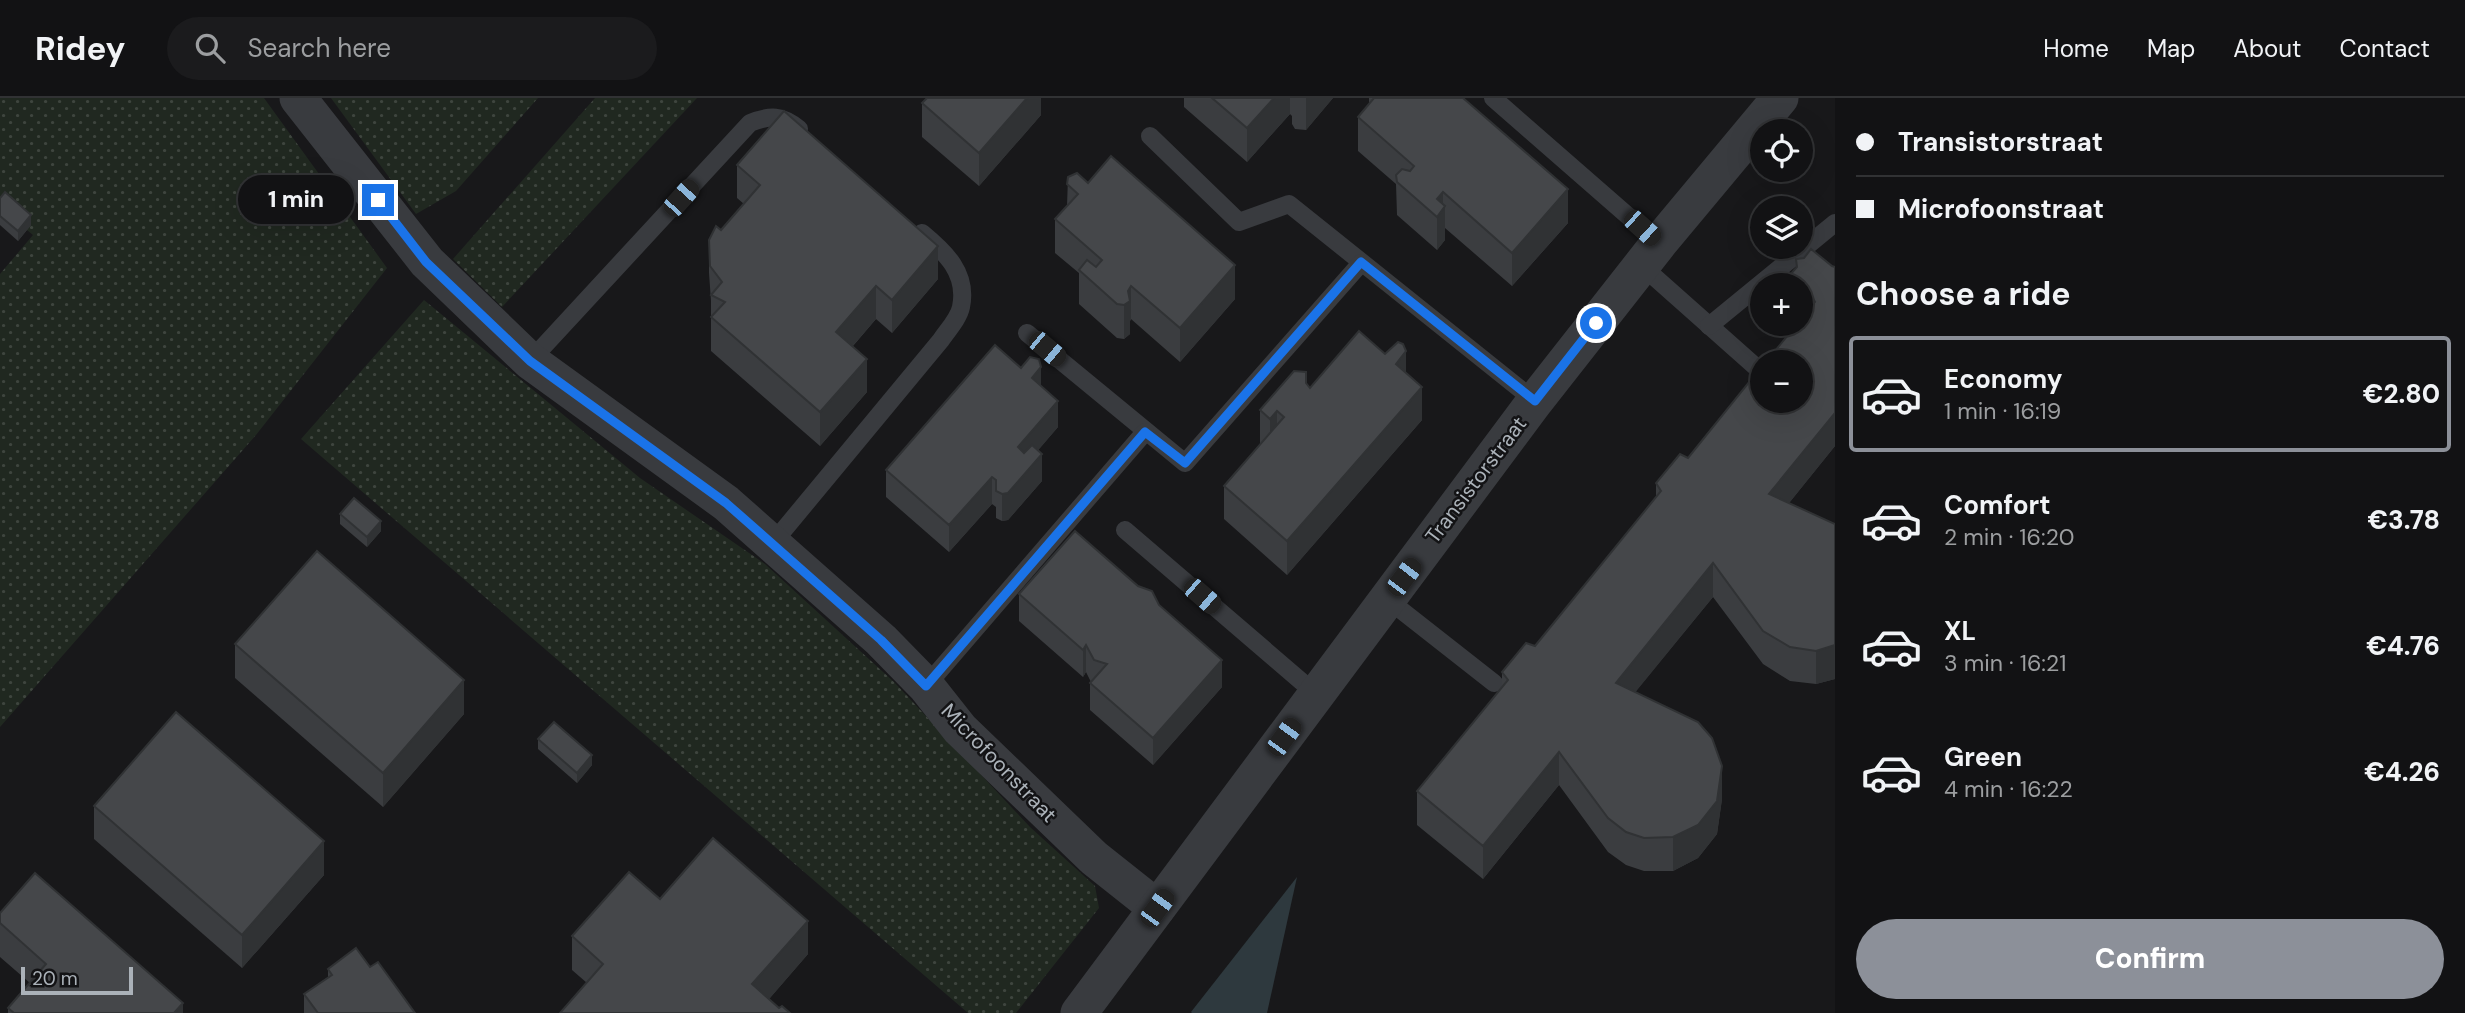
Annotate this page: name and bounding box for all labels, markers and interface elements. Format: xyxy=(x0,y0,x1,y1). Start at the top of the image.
search box xyxy=(167,17,657,80)
text: Ridey xyxy=(35,27,125,70)
icon: search xyxy=(191,29,229,67)
text: Search here xyxy=(247,31,391,65)
text: Home xyxy=(2043,33,2109,64)
text: Map xyxy=(2147,33,2195,64)
text: About xyxy=(2233,33,2302,64)
text: Contact xyxy=(2340,33,2430,64)
map controls xyxy=(1750,119,1813,413)
button: locate xyxy=(1750,119,1813,182)
text: Transistorstraat xyxy=(1898,125,2103,159)
car xyxy=(660,175,703,221)
callout: 1 min xyxy=(238,176,354,224)
text: 1 min xyxy=(268,184,324,214)
route end xyxy=(362,184,394,216)
text: Microfoonstraat xyxy=(1898,192,2104,226)
button: layers xyxy=(1750,196,1813,259)
car xyxy=(1620,206,1665,250)
button: + xyxy=(1750,273,1813,336)
text: Choose a ride xyxy=(1856,273,2071,315)
route start xyxy=(1580,307,1612,339)
car xyxy=(1025,327,1070,371)
button: − xyxy=(1750,350,1813,413)
text: Economy xyxy=(1944,362,2062,396)
icon: car xyxy=(1860,363,1923,426)
text: €2.80 xyxy=(2363,377,2440,411)
text: 1 min · 16:19 xyxy=(1944,396,2061,426)
street label: Transistorstraat xyxy=(1419,411,1533,549)
text: Comfort xyxy=(1944,488,2050,522)
icon: car xyxy=(1860,489,1923,552)
text: €3.78 xyxy=(2367,503,2440,537)
text: 2 min · 16:20 xyxy=(1944,522,2074,552)
car xyxy=(1383,554,1426,600)
car xyxy=(1180,574,1225,618)
text: XL xyxy=(1944,614,1976,648)
icon: car xyxy=(1860,615,1923,678)
text: €4.76 xyxy=(2366,629,2440,663)
text: 3 min · 16:21 xyxy=(1944,648,2066,678)
street label: Microfoonstraat xyxy=(935,697,1063,829)
car xyxy=(1264,714,1305,760)
text: Green xyxy=(1944,740,2022,774)
icon: car xyxy=(1860,741,1923,804)
text: €4.26 xyxy=(2364,755,2440,789)
text: 4 min · 16:22 xyxy=(1944,774,2073,804)
car xyxy=(1137,885,1178,931)
button: Confirm xyxy=(1856,919,2444,999)
scale bar xyxy=(21,964,133,996)
text: 20 m xyxy=(32,966,78,991)

